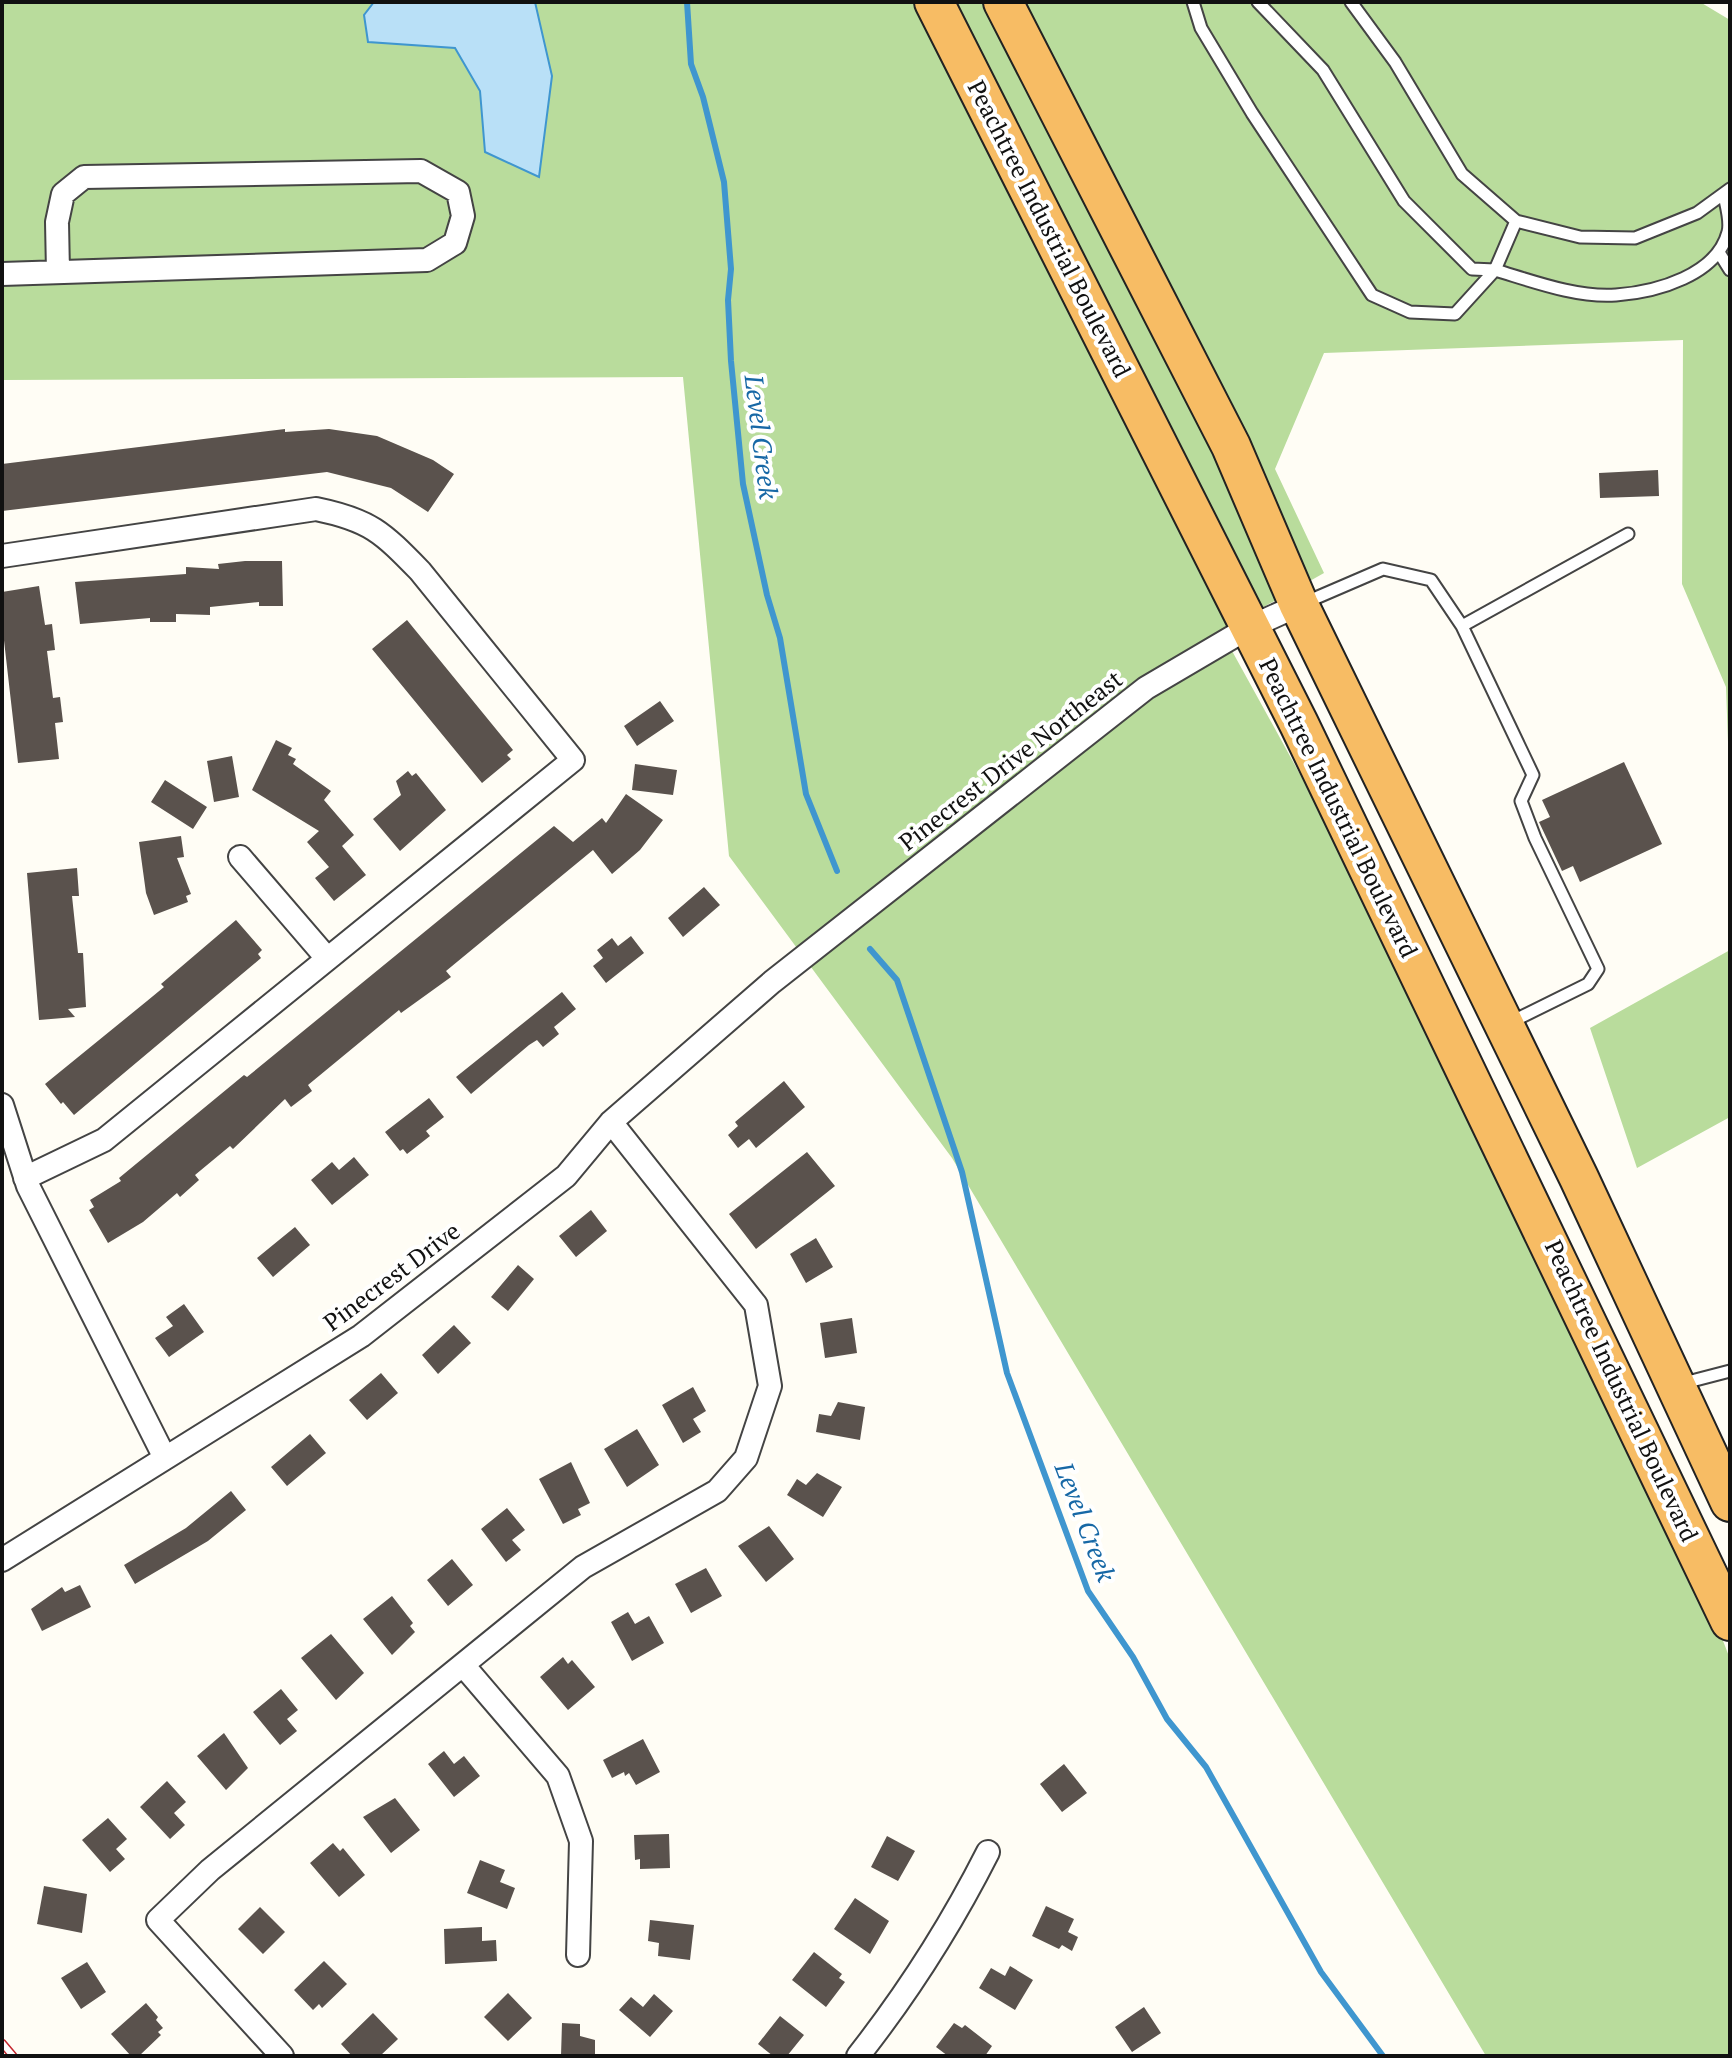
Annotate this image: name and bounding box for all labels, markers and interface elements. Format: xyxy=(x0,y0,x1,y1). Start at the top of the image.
street label: Peachtree Industrial Boulevard xyxy=(961,75,1139,383)
water label: Level Creek xyxy=(737,372,787,502)
street label: Peachtree Industrial Boulevard xyxy=(1252,653,1425,963)
street label: Pinecrest Drive Northeast xyxy=(892,663,1129,857)
street label: Pinecrest Drive xyxy=(317,1214,466,1338)
street label: Peachtree Industrial Boulevard xyxy=(1538,1235,1706,1547)
water label: Level Creek xyxy=(1047,1456,1124,1587)

